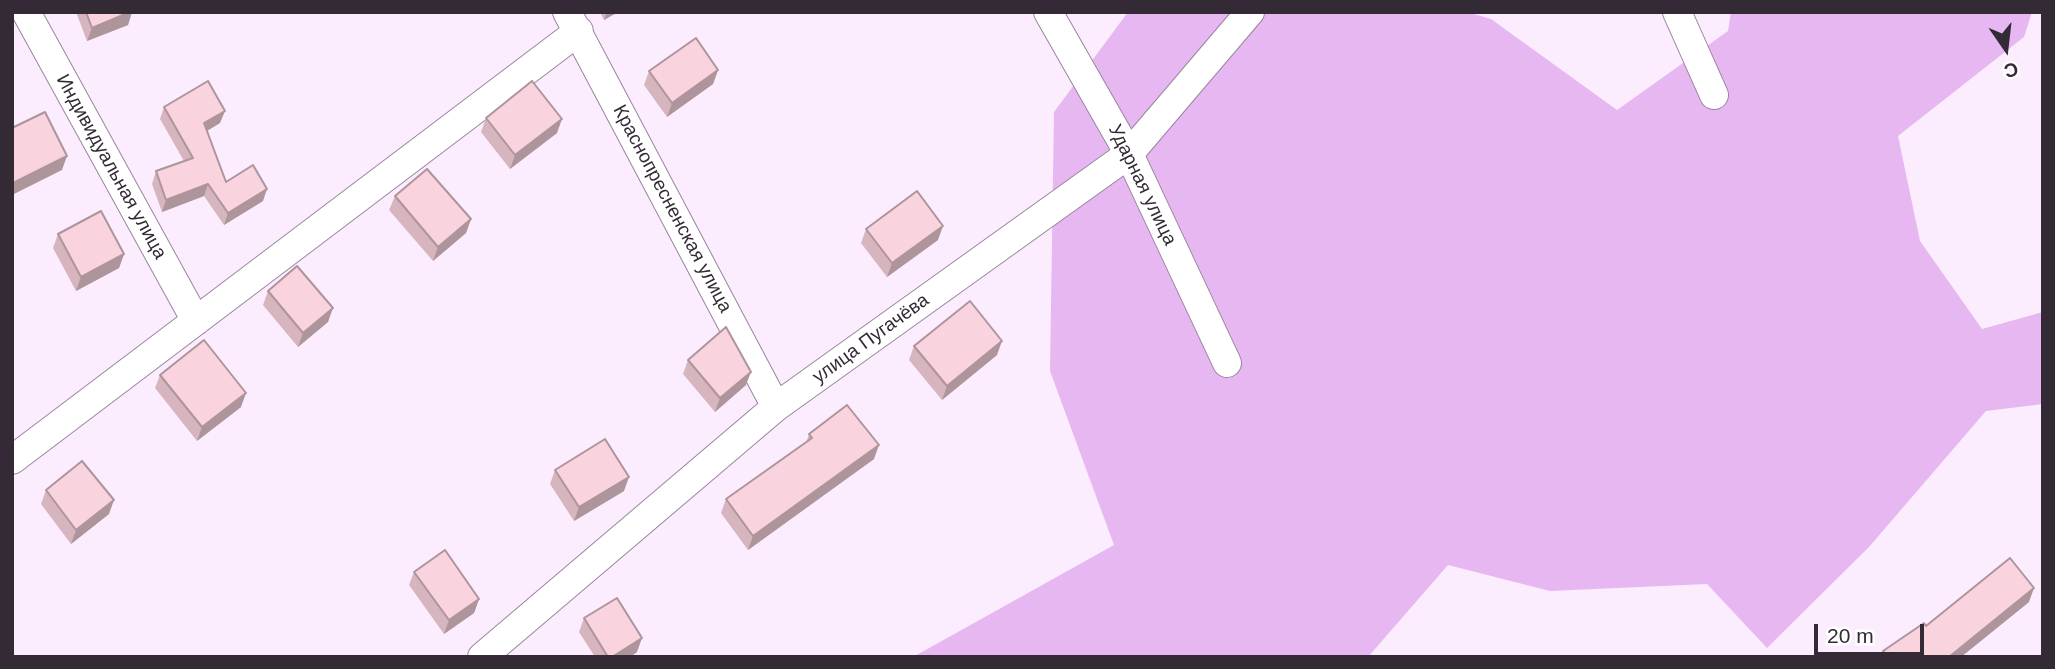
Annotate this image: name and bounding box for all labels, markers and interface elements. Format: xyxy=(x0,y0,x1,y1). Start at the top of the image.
north arrow xyxy=(1971,14,2041,84)
text: С xyxy=(2002,58,2020,82)
street label: Индивидуальная улица xyxy=(51,71,171,263)
street label: Краснопресненская улица xyxy=(608,101,736,317)
street label: Ударная улица xyxy=(1103,121,1181,249)
street label: улица Пугачёва xyxy=(808,289,934,389)
scale bar xyxy=(1817,610,1927,654)
text: 20 m xyxy=(1827,624,1874,647)

